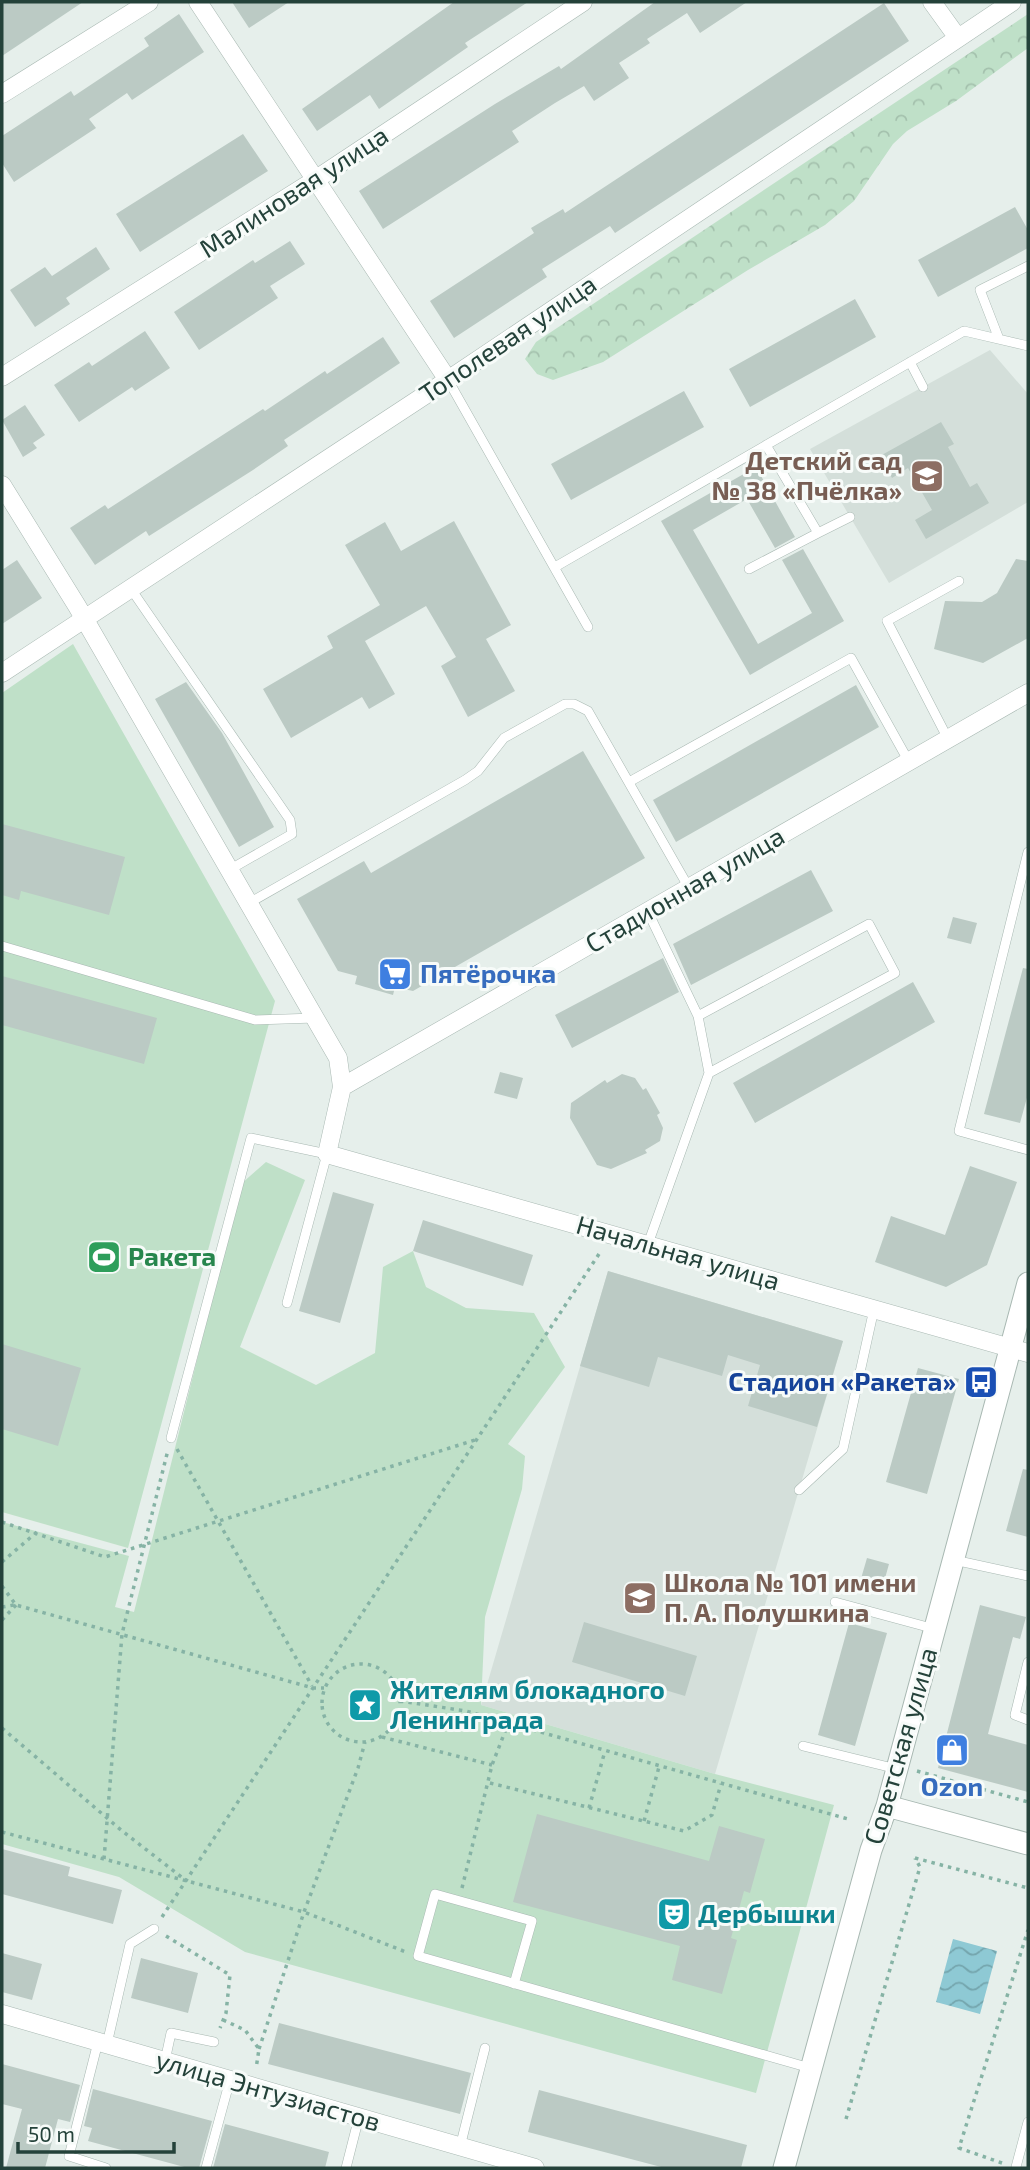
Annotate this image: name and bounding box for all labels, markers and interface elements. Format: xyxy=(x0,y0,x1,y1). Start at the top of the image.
street label: Малиновая улица xyxy=(193,118,394,264)
street label: Тополевая улица xyxy=(413,267,602,409)
place label: Детский сад № 38 «Пчёлка» xyxy=(712,444,902,505)
school or university icon: Детский сад № 38 «Пчёлка» xyxy=(908,457,946,495)
street label: Стадионная улица xyxy=(579,819,790,959)
supermarket icon: Пятёрочка xyxy=(376,955,414,993)
place label: Пятёрочка xyxy=(420,957,556,988)
street label: Начальная улица xyxy=(573,1208,784,1296)
sports icon: Ракета xyxy=(85,1238,123,1276)
place label: Ракета xyxy=(128,1240,216,1271)
bus stop icon: Стадион «Ракета» xyxy=(962,1363,1000,1401)
place label: Стадион «Ракета» xyxy=(728,1365,956,1396)
place label: Школа № 101 имени П. А. Полушкина xyxy=(664,1566,916,1627)
school or university icon: Школа № 101 имени П. А. Полушкина xyxy=(621,1579,659,1617)
street label: Советская улица xyxy=(857,1643,943,1848)
place label: Жителям блокадного Ленинграда xyxy=(390,1673,665,1734)
place icon: Жителям блокадного Ленинграда xyxy=(346,1686,384,1724)
shop icon: Ozon xyxy=(933,1731,971,1769)
place label: Ozon xyxy=(921,1770,983,1801)
theatre icon: Дербышки xyxy=(655,1895,693,1933)
place label: Дербышки xyxy=(698,1897,836,1928)
street label: улица Энтузиастов xyxy=(152,2043,384,2137)
scale bar xyxy=(18,2110,173,2154)
text: 50 m xyxy=(28,2121,75,2146)

